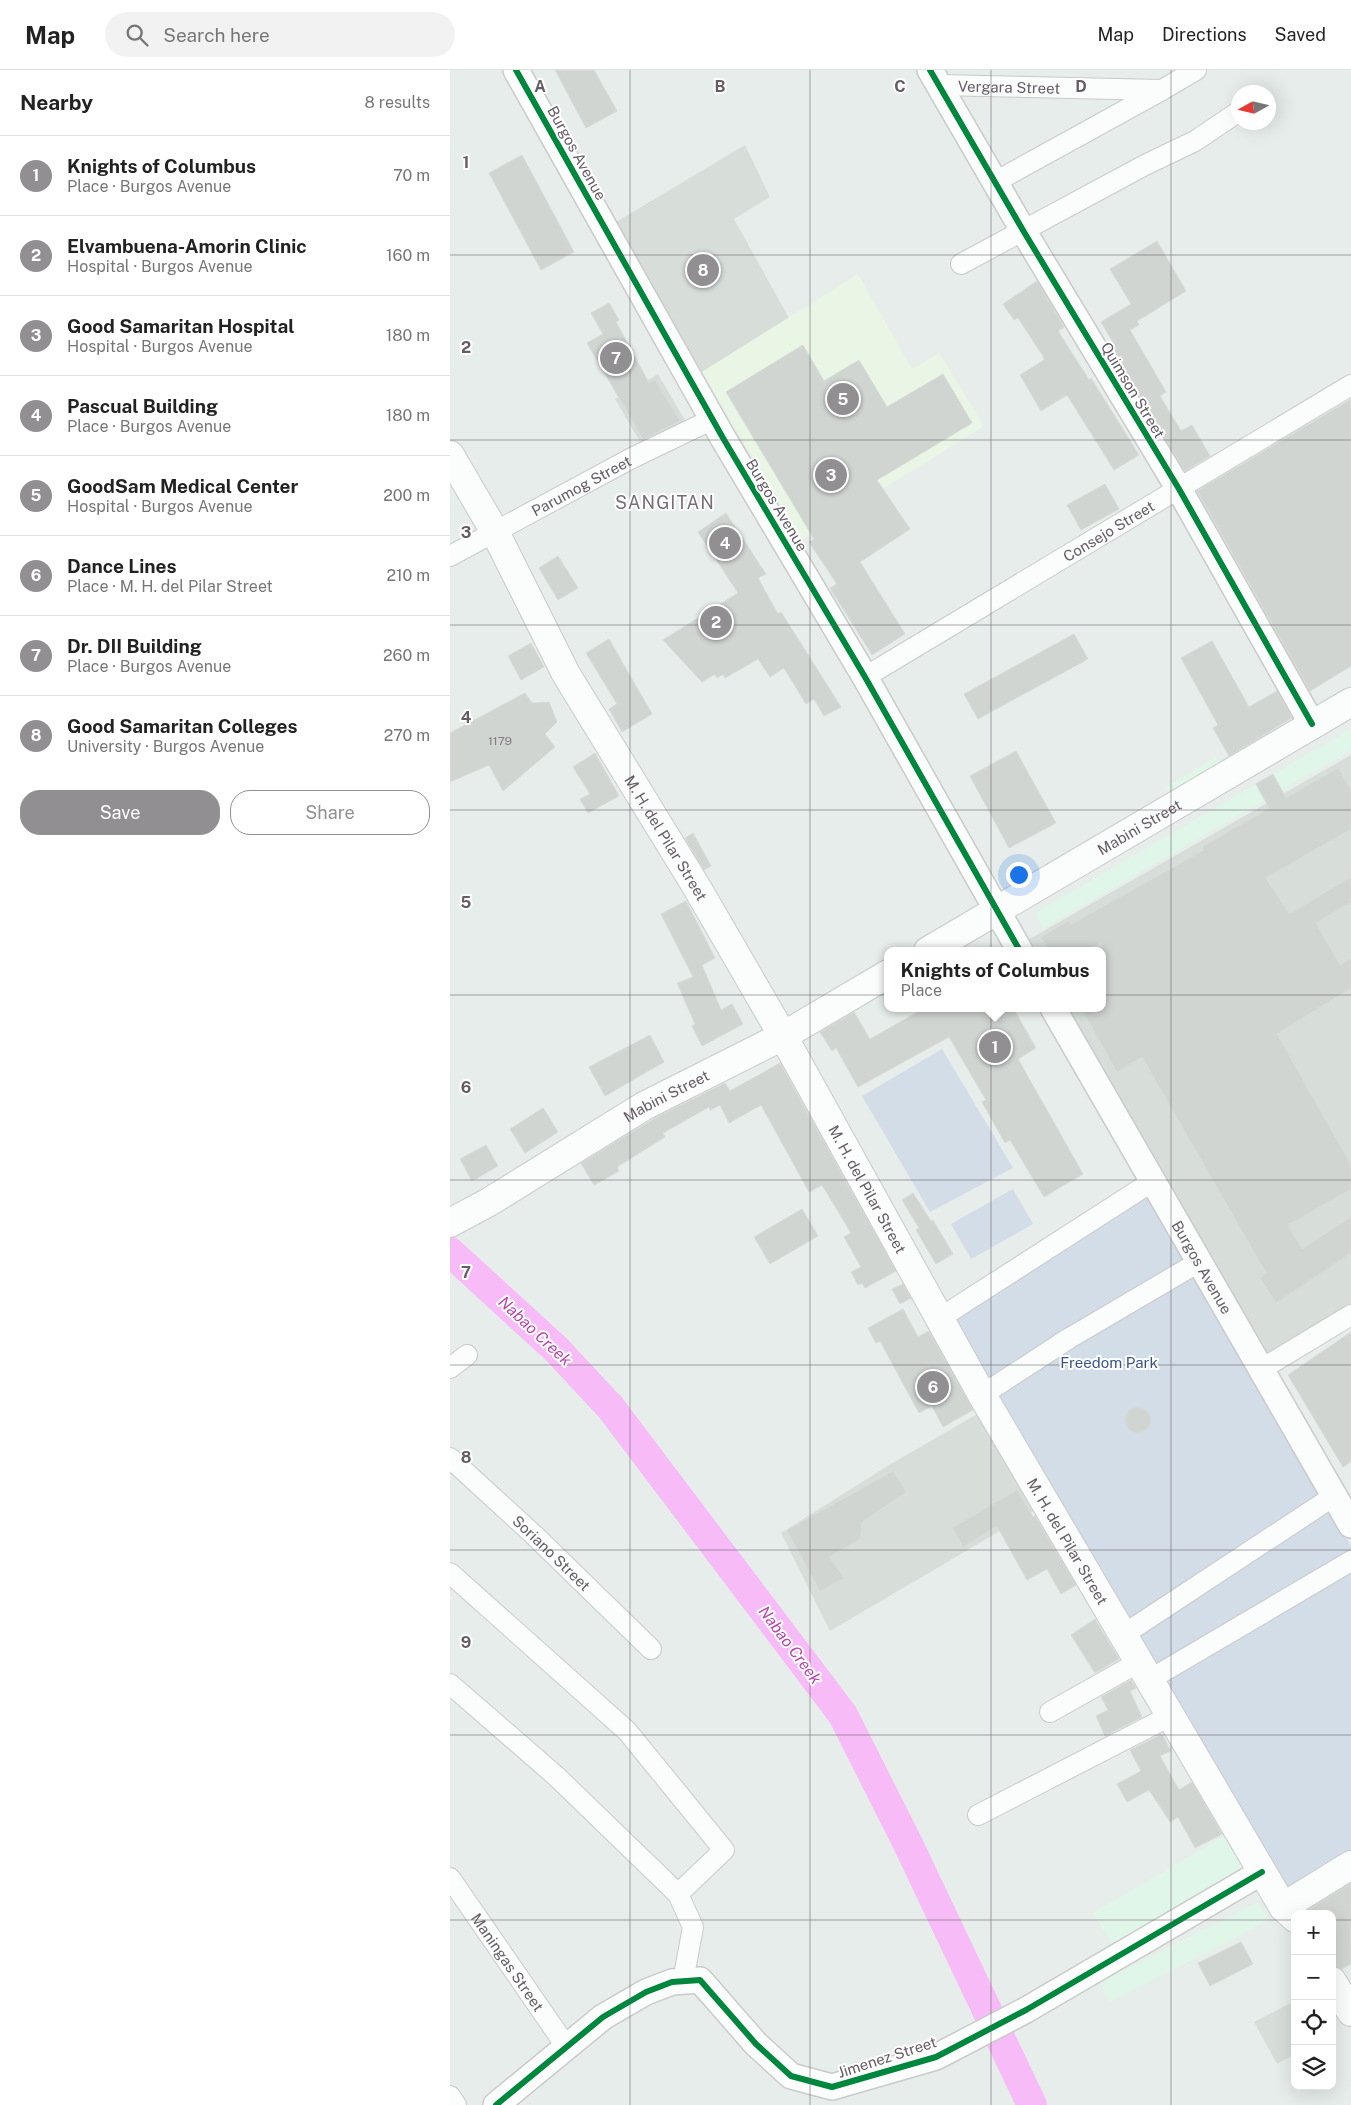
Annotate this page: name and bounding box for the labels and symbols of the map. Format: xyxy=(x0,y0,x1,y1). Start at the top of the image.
text: A xyxy=(534,77,546,96)
text: B xyxy=(715,77,726,96)
text: C xyxy=(894,77,906,96)
street label: Vergara Street xyxy=(958,77,1061,96)
text: D xyxy=(1075,77,1087,96)
north arrow xyxy=(1231,85,1276,130)
street label: Burgos Avenue xyxy=(544,103,610,203)
text: 1 xyxy=(463,153,469,172)
pin: 8 xyxy=(687,251,719,289)
text: 2 xyxy=(461,338,471,357)
pin: 7 xyxy=(600,339,632,377)
street label: Quimson Street xyxy=(1098,339,1168,441)
pin: 5 xyxy=(827,380,859,418)
street label: Parumog Street xyxy=(528,452,634,519)
street label: Burgos Avenue xyxy=(743,456,811,554)
pin: 3 xyxy=(815,456,847,494)
district label: SANGITAN xyxy=(615,492,715,513)
street label: Consejo Street xyxy=(1060,497,1157,565)
text: 3 xyxy=(461,523,471,542)
pin: 4 xyxy=(709,524,741,562)
pin: 2 xyxy=(700,603,732,641)
text: 4 xyxy=(461,708,472,727)
house number: 1179 xyxy=(488,734,512,748)
street label: M. H. del Pilar Street xyxy=(622,772,711,904)
street label: Mabini Street xyxy=(1094,795,1184,858)
your location xyxy=(1006,862,1032,888)
text: 5 xyxy=(461,893,472,912)
pin: 1 xyxy=(979,1028,1011,1066)
street label: Mabini Street xyxy=(620,1066,712,1125)
text: 6 xyxy=(461,1078,471,1097)
street label: M. H. del Pilar Street xyxy=(826,1122,910,1256)
street label: Burgos Avenue xyxy=(1169,1217,1236,1317)
text: 7 xyxy=(461,1263,471,1282)
water label: Nabao Creek xyxy=(495,1292,576,1370)
park label: Freedom Park xyxy=(1060,1354,1158,1371)
pin: 6 xyxy=(917,1368,949,1406)
text: 8 xyxy=(461,1448,472,1467)
street label: M. H. del Pilar Street xyxy=(1024,1475,1112,1607)
street label: Soriano Street xyxy=(509,1512,594,1594)
water label: Nabao Creek xyxy=(754,1602,826,1688)
text: 9 xyxy=(461,1633,471,1652)
street label: Maningas Street xyxy=(468,1910,548,2014)
street label: Jimenez Street xyxy=(836,2033,939,2081)

